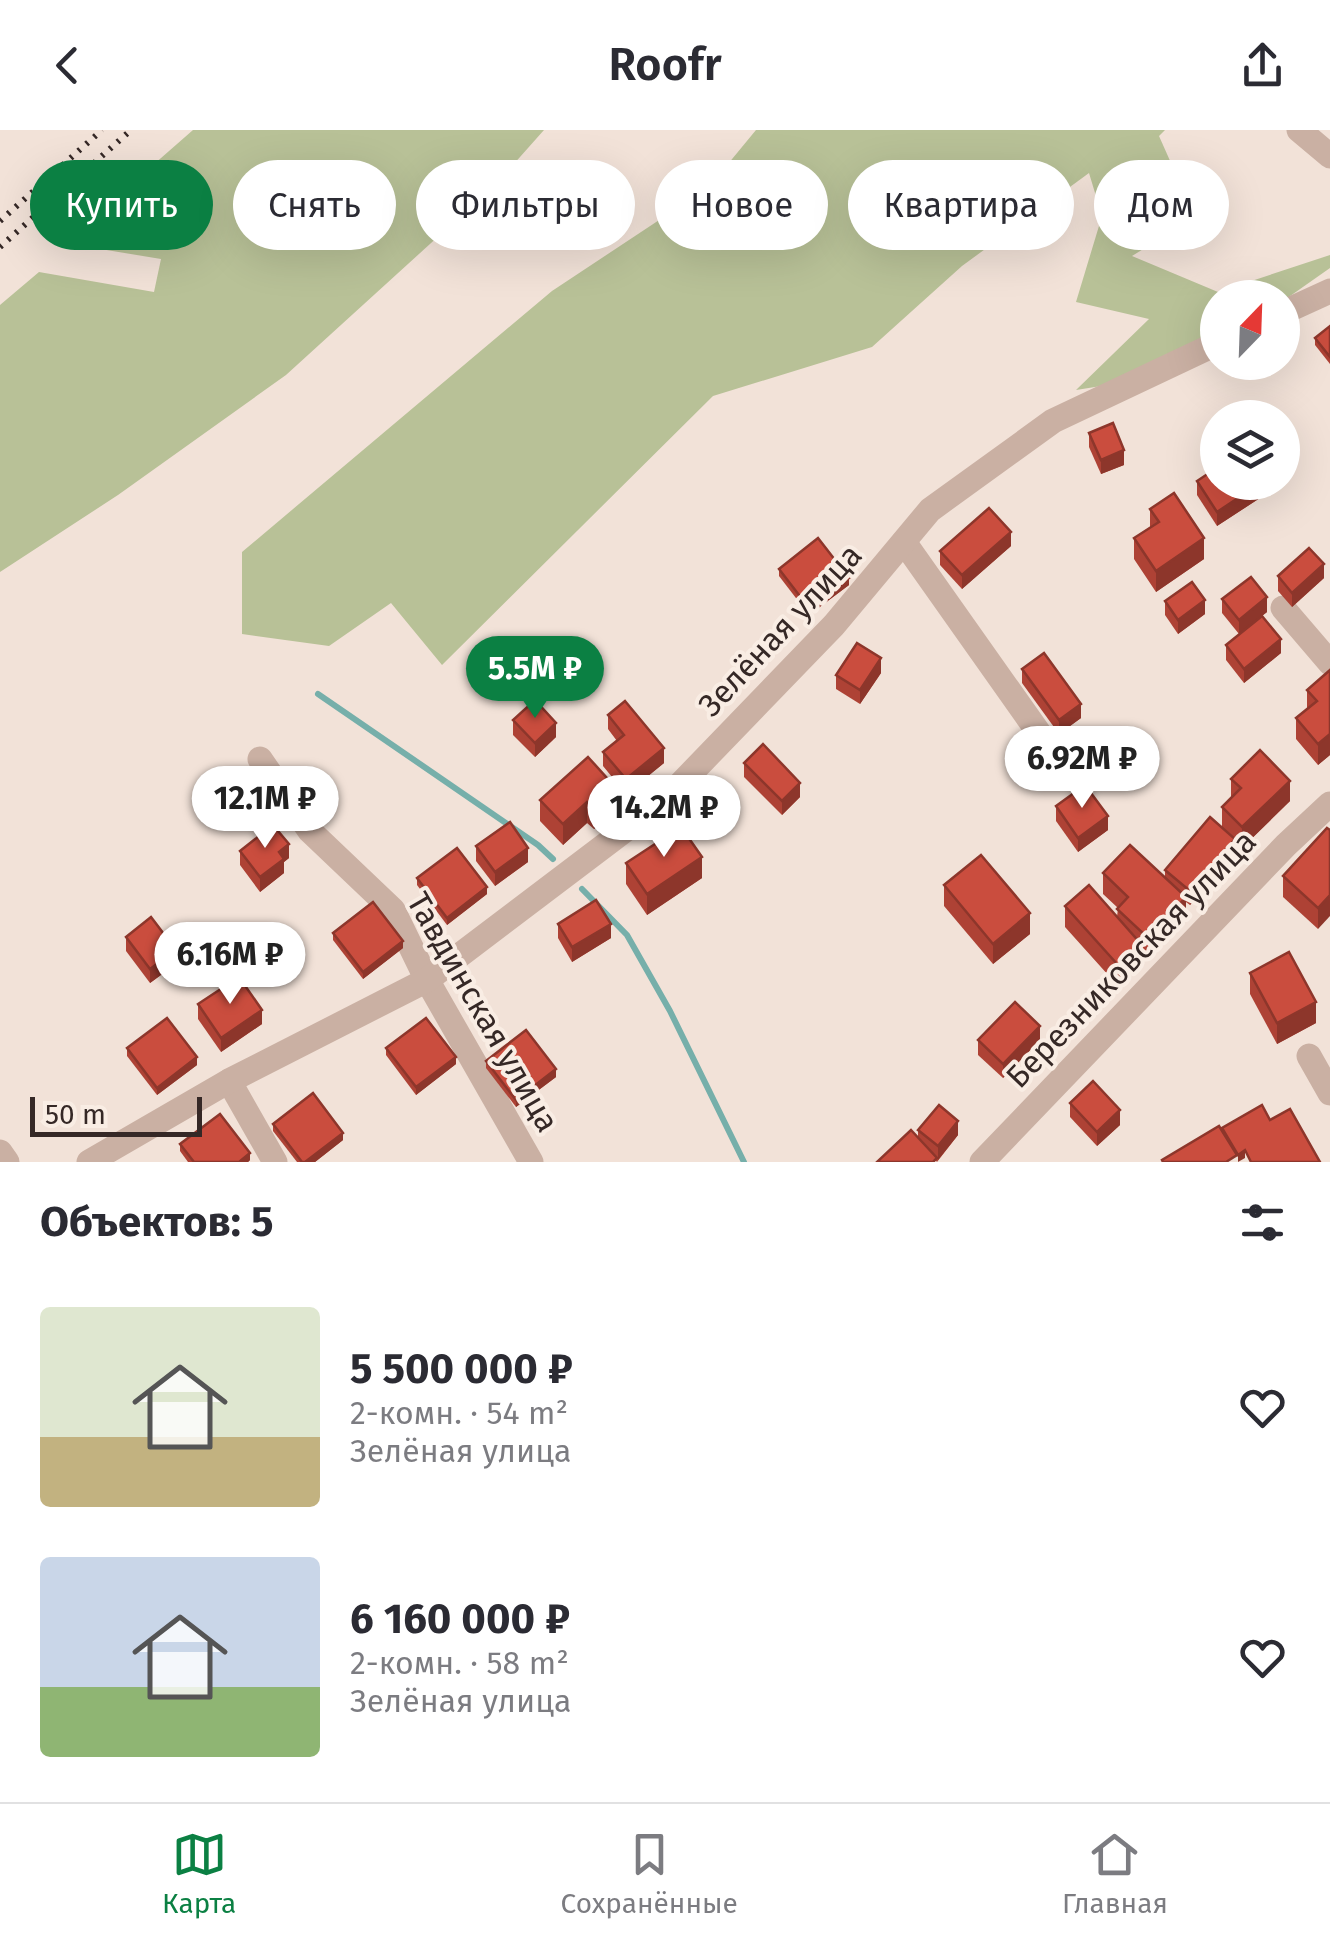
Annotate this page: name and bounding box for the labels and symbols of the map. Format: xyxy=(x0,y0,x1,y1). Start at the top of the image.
north arrow xyxy=(1200,280,1300,380)
street label: Зелёная улица xyxy=(691,536,869,724)
pin: 5.5M ₽ xyxy=(454,636,616,721)
pin: 6.92M ₽ xyxy=(990,726,1174,811)
pin: 12.1M ₽ xyxy=(173,766,357,851)
pin: 14.2M ₽ xyxy=(572,775,756,860)
street label: Березниковская улица xyxy=(998,822,1264,1096)
street label: Тавдинская улица xyxy=(399,885,567,1139)
pin: 6.16M ₽ xyxy=(138,922,322,1007)
scale bar xyxy=(30,1092,202,1136)

